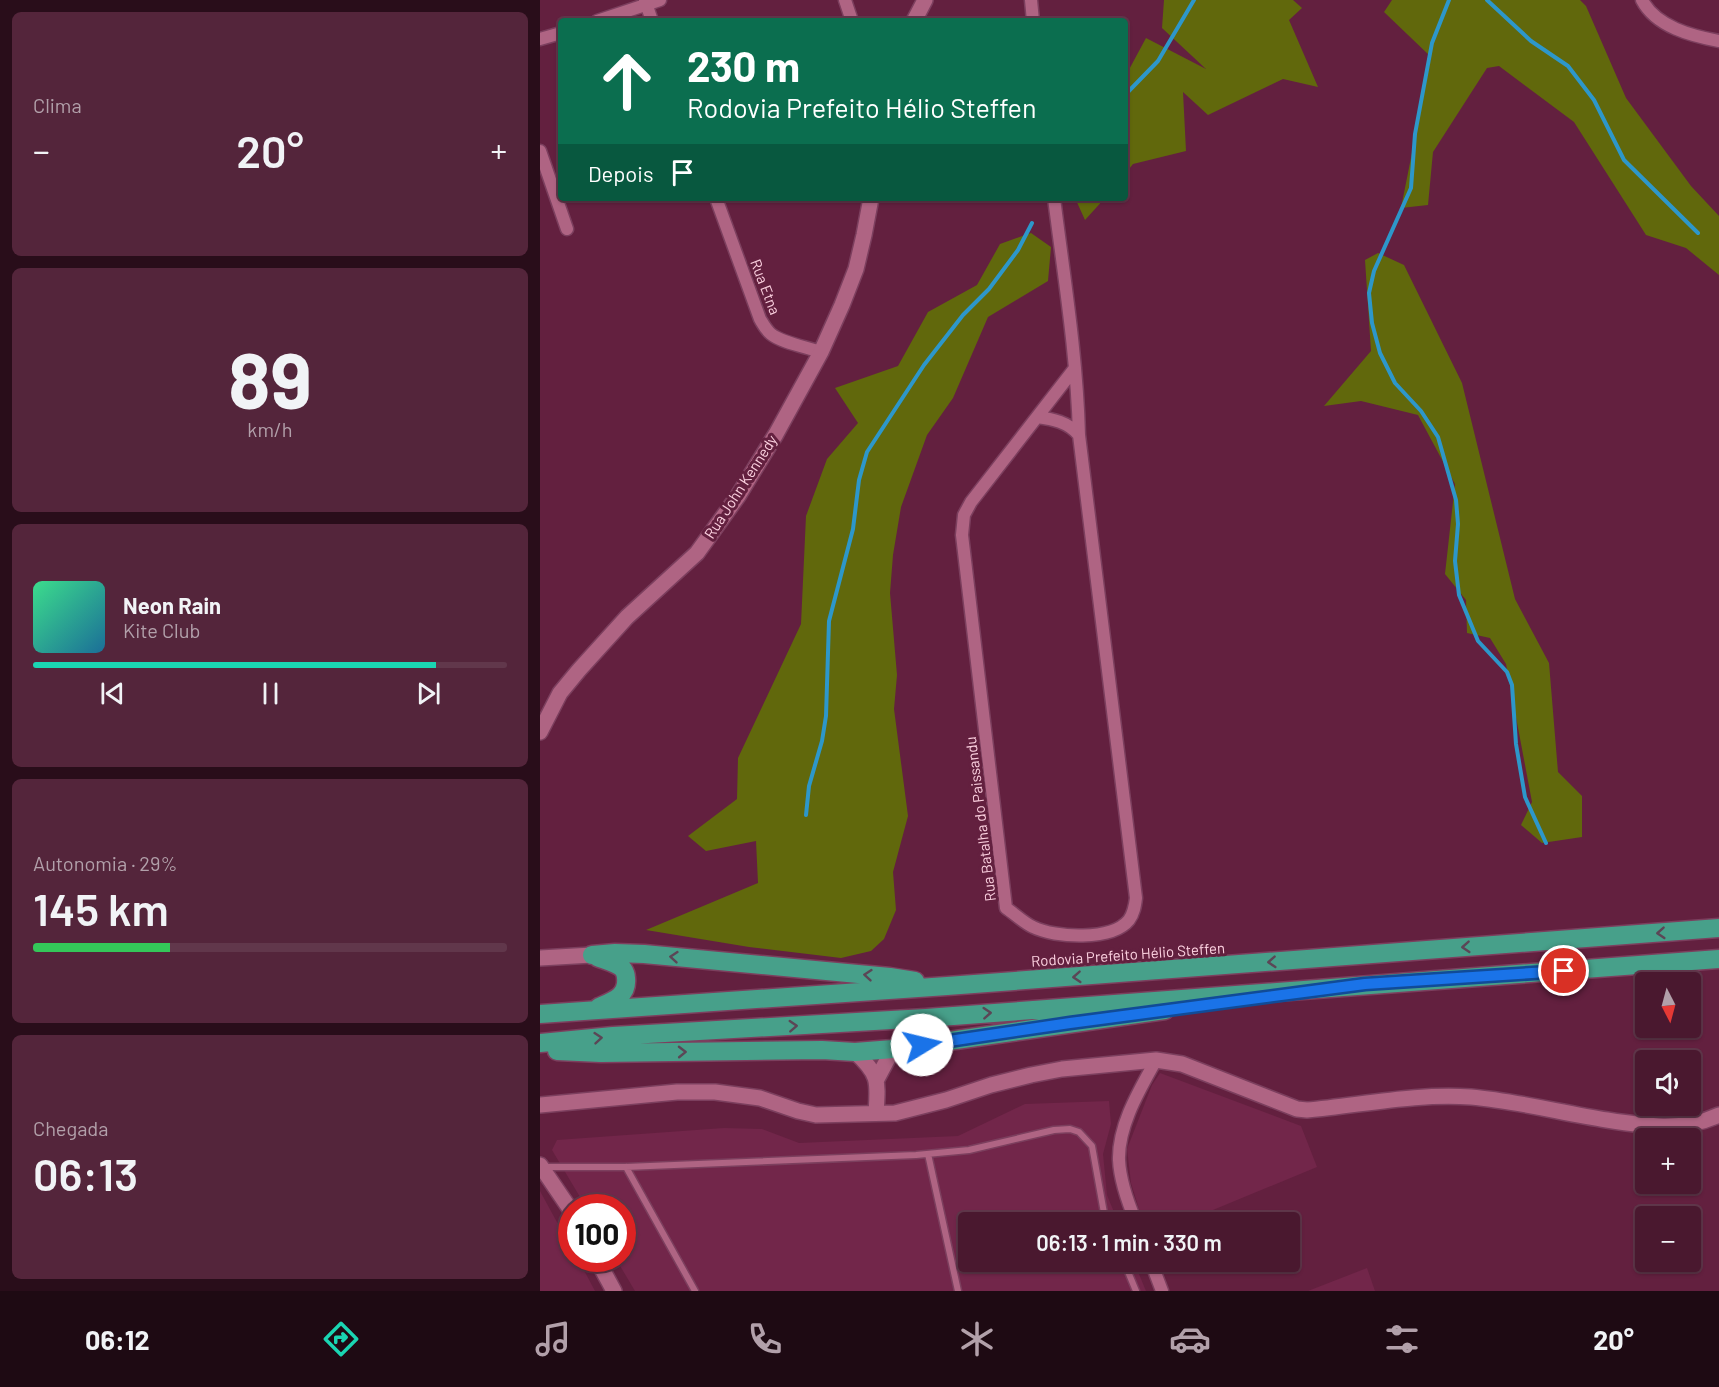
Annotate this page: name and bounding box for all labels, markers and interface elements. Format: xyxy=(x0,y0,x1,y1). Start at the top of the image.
text: 230 m xyxy=(687,40,800,90)
icon: ahead xyxy=(588,42,666,120)
text: Rodovia Prefeito Hélio Steffen xyxy=(687,91,1037,123)
text: Clima xyxy=(33,93,82,117)
text: 20° xyxy=(236,123,304,177)
text: − xyxy=(33,130,50,170)
text: + xyxy=(491,130,507,170)
icon: arrive xyxy=(666,156,699,189)
text: Depois xyxy=(588,160,654,186)
street label: Rua Etna xyxy=(747,256,785,317)
text: 89 xyxy=(228,331,312,425)
text: km/h xyxy=(247,417,293,441)
street label: Rua John Kennedy xyxy=(700,431,780,542)
text: Neon Rain xyxy=(123,592,221,618)
text: Kite Club xyxy=(123,618,200,642)
icon: previous xyxy=(96,677,129,710)
icon: pause xyxy=(254,677,287,710)
icon: next xyxy=(412,677,445,710)
street label: Rua Batalha do Paissandu xyxy=(961,736,999,903)
text: Autonomia · 29% xyxy=(33,851,177,875)
text: 145 km xyxy=(33,881,169,935)
one-way arrow xyxy=(1656,926,1665,939)
street label: Rodovia Prefeito Hélio Steffen xyxy=(1030,938,1225,970)
one-way arrow xyxy=(1462,941,1471,954)
pin xyxy=(1538,945,1589,996)
one-way arrow xyxy=(670,951,679,964)
icon: arrive xyxy=(1547,954,1580,987)
one-way arrow xyxy=(1267,955,1276,968)
one-way arrow xyxy=(864,969,873,982)
one-way arrow xyxy=(1073,970,1082,983)
north arrow xyxy=(1635,972,1701,1038)
map controls xyxy=(1635,972,1701,1272)
one-way arrow xyxy=(983,1007,992,1020)
position arrow xyxy=(890,1013,954,1077)
one-way arrow xyxy=(788,1019,797,1032)
one-way arrow xyxy=(594,1032,603,1045)
one-way arrow xyxy=(678,1046,687,1058)
button: sound xyxy=(1635,1050,1701,1116)
text: Chegada xyxy=(33,1116,109,1140)
button: + xyxy=(1635,1128,1701,1194)
text: 06:13 xyxy=(33,1146,138,1200)
speed limit sign: 100 xyxy=(558,1194,636,1272)
button: − xyxy=(1635,1206,1701,1272)
text: 06:13 · 1 min · 330 m xyxy=(1036,1229,1222,1255)
icon: directions xyxy=(320,1318,362,1360)
icon: music xyxy=(532,1318,574,1360)
icon: phone xyxy=(744,1318,786,1360)
icon: climate xyxy=(956,1318,998,1360)
icon: car xyxy=(1169,1318,1211,1360)
icon: filters xyxy=(1381,1318,1423,1360)
text: 06:12 xyxy=(85,1323,150,1355)
text: 20° xyxy=(1593,1323,1634,1355)

